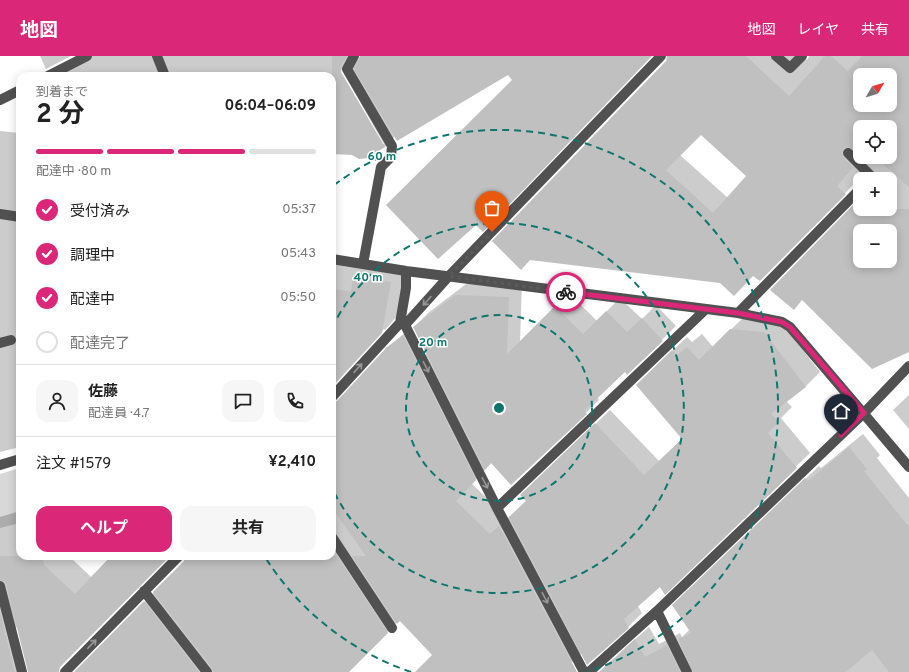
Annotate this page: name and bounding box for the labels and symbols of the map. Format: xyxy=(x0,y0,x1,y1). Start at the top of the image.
north arrow xyxy=(853,68,897,112)
text: 60 m xyxy=(368,149,396,165)
pin xyxy=(475,191,509,232)
text: 40 m xyxy=(353,270,383,286)
courier xyxy=(546,272,586,312)
one-way arrow xyxy=(422,296,432,306)
text: 20 m xyxy=(419,335,447,351)
one-way arrow xyxy=(423,361,430,373)
one-way arrow xyxy=(353,363,363,373)
pin xyxy=(824,394,858,435)
centre of rings xyxy=(492,401,506,415)
one-way arrow xyxy=(482,477,489,489)
one-way arrow xyxy=(542,592,549,604)
one-way arrow xyxy=(88,639,97,649)

